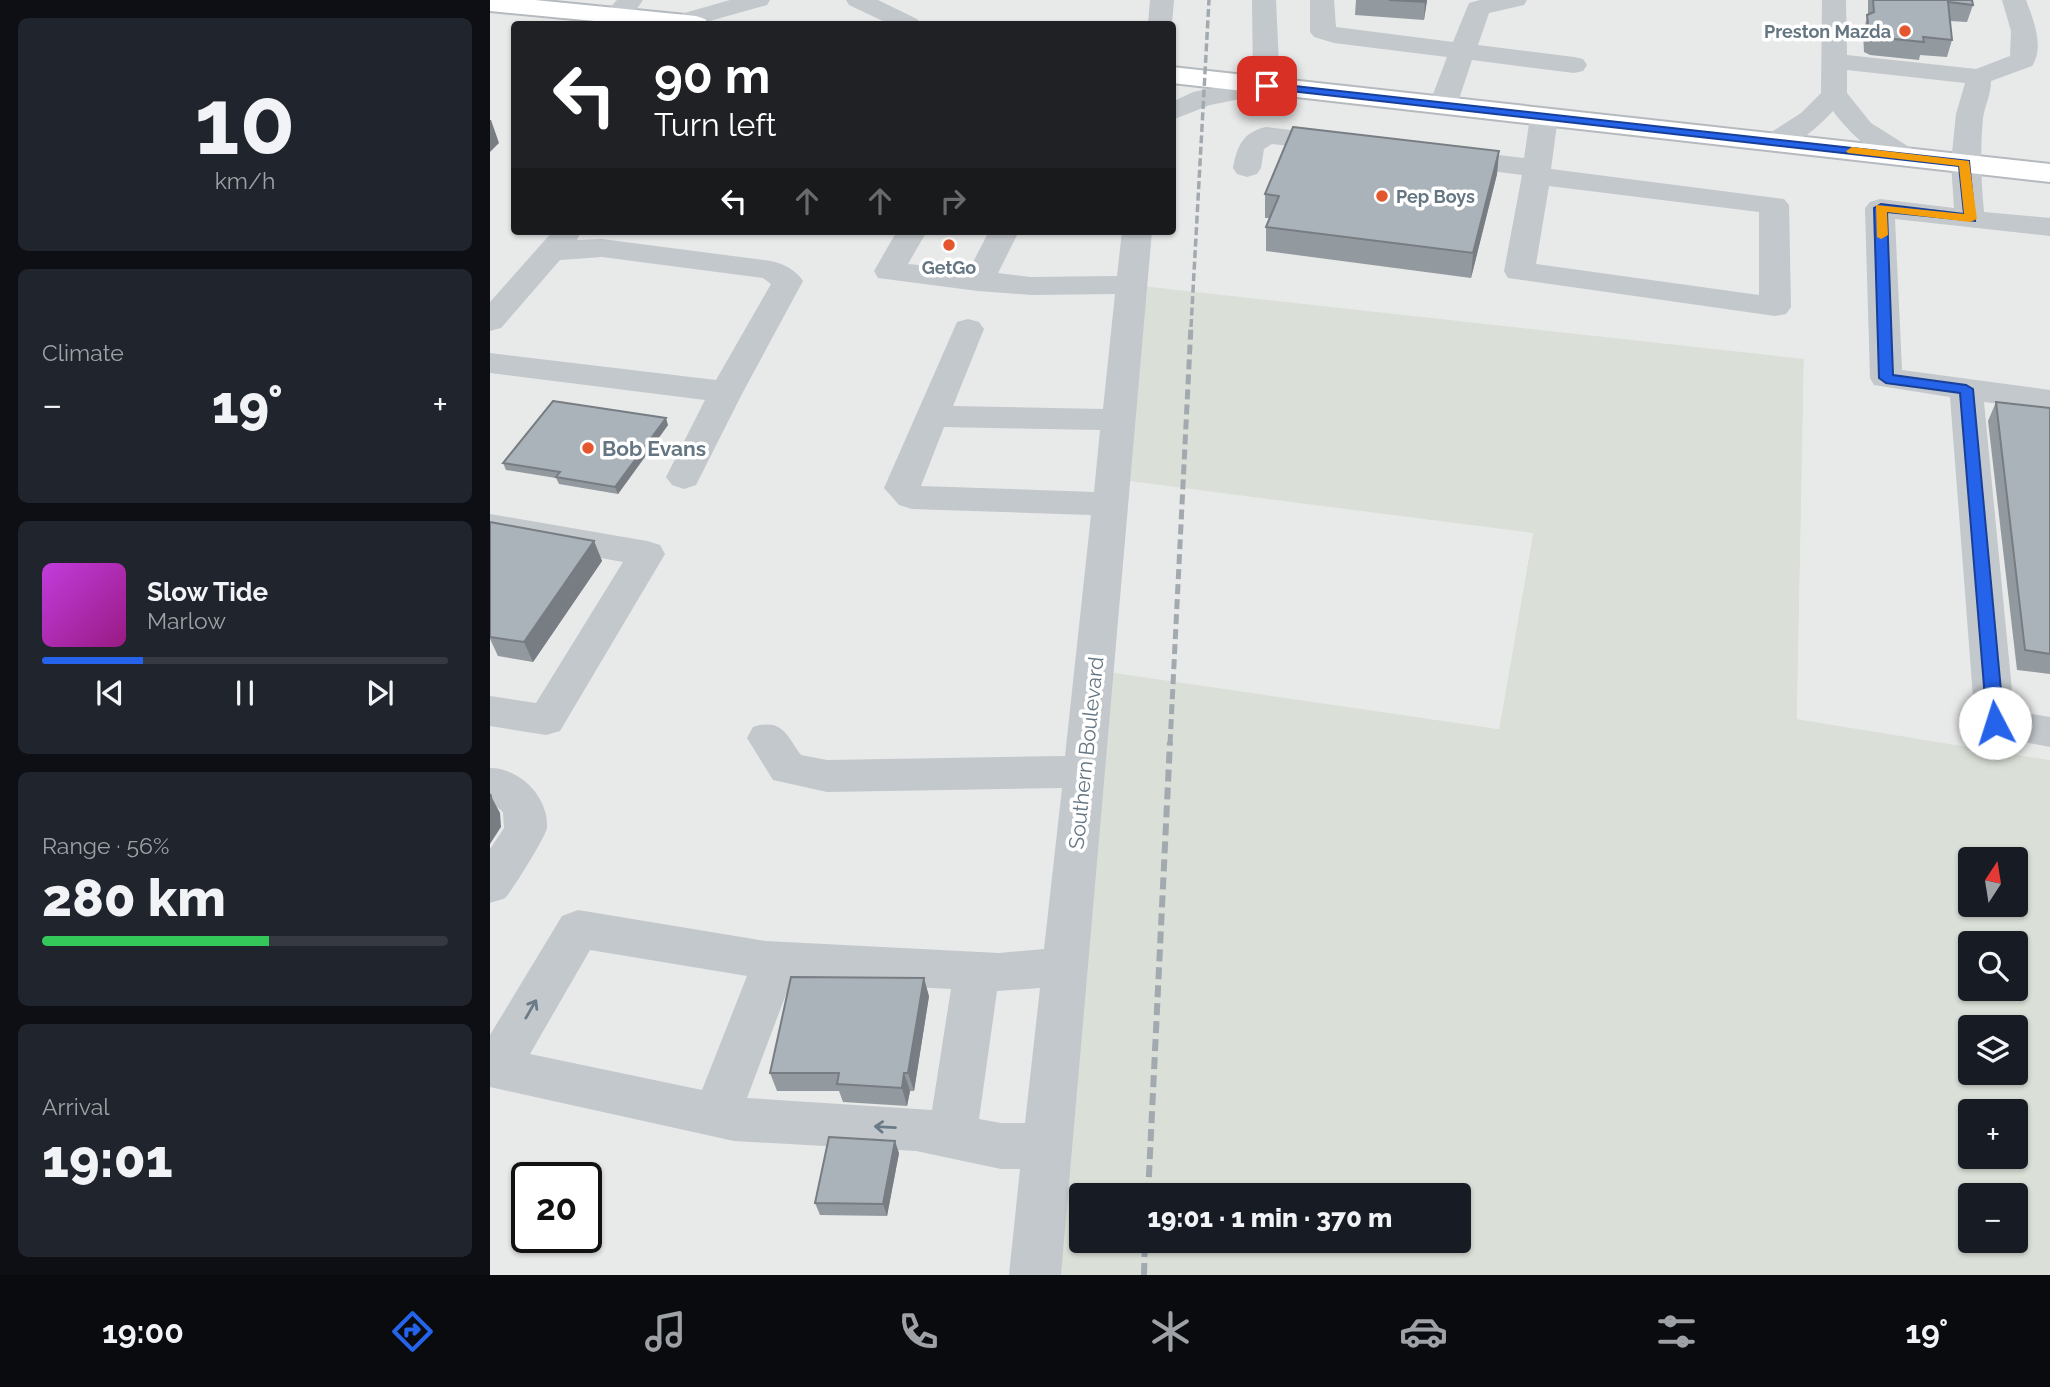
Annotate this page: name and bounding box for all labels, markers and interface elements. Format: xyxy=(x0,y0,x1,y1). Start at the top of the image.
place label: Preston Mazda xyxy=(1764,21,1891,42)
marker: Preston Mazda xyxy=(1897,23,1913,39)
text: 90 m xyxy=(654,47,770,104)
icon: left xyxy=(539,49,630,140)
pin xyxy=(1237,56,1297,116)
icon: arrive xyxy=(1248,67,1286,105)
text: 10 xyxy=(195,68,295,175)
text: Turn left xyxy=(654,106,776,143)
text: km/h xyxy=(215,167,275,194)
icon: left xyxy=(715,182,753,220)
icon: ahead xyxy=(788,182,826,220)
icon: ahead xyxy=(861,182,899,220)
icon: right xyxy=(934,182,972,220)
place label: Pep Boys xyxy=(1396,186,1475,207)
marker: Pep Boys xyxy=(1374,188,1390,204)
marker: GetGo xyxy=(941,237,957,253)
place label: GetGo xyxy=(922,257,976,278)
text: Climate xyxy=(42,339,124,366)
text: 19° xyxy=(212,374,283,435)
text: − xyxy=(42,382,62,427)
text: + xyxy=(432,382,448,427)
place label: Bob Evans xyxy=(602,436,706,461)
marker: Bob Evans xyxy=(580,440,596,456)
text: Slow Tide xyxy=(147,577,268,607)
text: Marlow xyxy=(147,607,226,634)
street label: Southern Boulevard xyxy=(1063,655,1109,851)
icon: previous xyxy=(91,674,129,712)
icon: pause xyxy=(226,674,264,712)
icon: next xyxy=(361,674,399,712)
position arrow xyxy=(1958,686,2032,760)
text: Range · 56% xyxy=(42,832,169,859)
north arrow xyxy=(1958,847,2028,917)
map controls xyxy=(1958,847,2028,1253)
text: 280 km xyxy=(42,867,226,928)
button: search xyxy=(1958,931,2028,1001)
one-way arrow xyxy=(525,999,538,1020)
button: layers xyxy=(1958,1015,2028,1085)
text: Arrival xyxy=(42,1093,109,1120)
button: + xyxy=(1958,1099,2028,1169)
one-way arrow xyxy=(874,1120,897,1133)
text: 19:01 xyxy=(42,1128,173,1189)
speed limit sign: 20 xyxy=(511,1162,602,1253)
button: − xyxy=(1958,1183,2028,1253)
text: 19:01 · 1 min · 370 m xyxy=(1148,1203,1392,1233)
icon: directions xyxy=(388,1307,437,1356)
icon: music xyxy=(641,1307,690,1356)
icon: phone xyxy=(894,1307,943,1356)
icon: climate xyxy=(1146,1307,1195,1356)
icon: car xyxy=(1399,1307,1448,1356)
icon: filters xyxy=(1652,1307,1701,1356)
text: 19:00 xyxy=(102,1313,184,1350)
text: 19° xyxy=(1905,1313,1948,1350)

